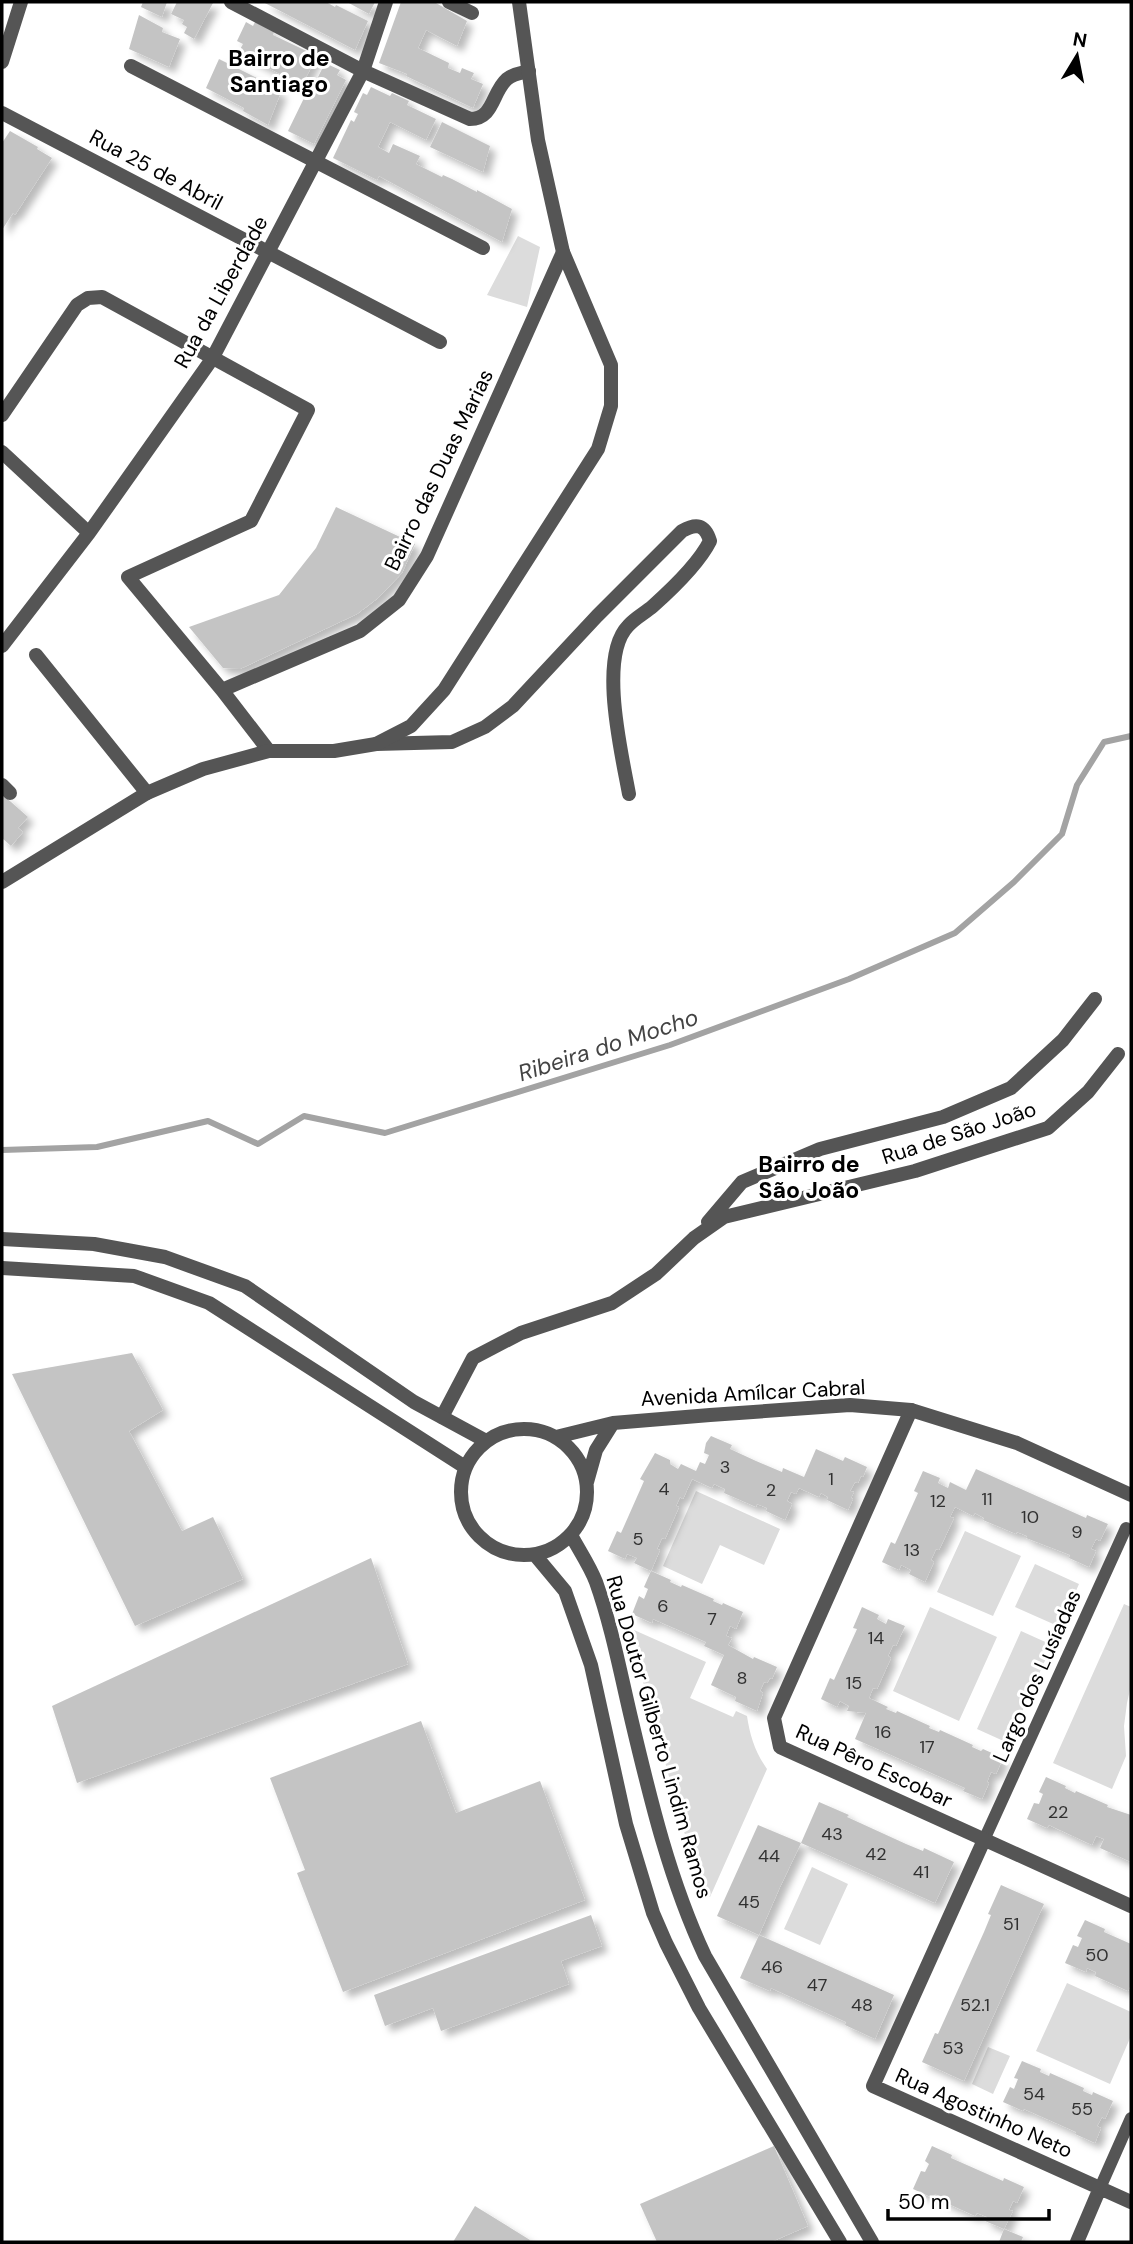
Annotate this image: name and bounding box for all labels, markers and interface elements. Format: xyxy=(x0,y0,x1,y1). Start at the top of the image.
north arrow xyxy=(1042,21,1112,91)
text: N xyxy=(1071,26,1089,53)
district label: Bairro de Santiago xyxy=(228,43,330,99)
street label: Rua 25 de Abril xyxy=(84,123,228,217)
street label: Rua da Liberdade xyxy=(168,211,274,373)
street label: Bairro das Duas Marias xyxy=(378,365,500,575)
water label: Ribeira do Mocho xyxy=(514,1002,702,1088)
street label: Rua de São João xyxy=(878,1095,1040,1171)
district label: Bairro de São João xyxy=(758,1149,860,1205)
street label: Avenida Amílcar Cabral xyxy=(640,1373,866,1413)
house number: 3 xyxy=(720,1455,730,1479)
house number: 1 xyxy=(828,1467,834,1491)
house number: 4 xyxy=(659,1477,670,1501)
house number: 2 xyxy=(766,1478,776,1502)
house number: 11 xyxy=(981,1487,993,1511)
house number: 12 xyxy=(930,1489,946,1513)
house number: 10 xyxy=(1021,1505,1039,1529)
house number: 9 xyxy=(1071,1520,1083,1544)
house number: 5 xyxy=(633,1527,643,1551)
house number: 13 xyxy=(904,1538,920,1562)
street label: Rua Doutor Gilberto Lindim Ramos xyxy=(599,1572,719,1902)
street label: Largo dos Lusíadas xyxy=(986,1585,1088,1767)
house number: 6 xyxy=(657,1594,669,1618)
house number: 7 xyxy=(707,1607,717,1631)
house number: 14 xyxy=(868,1626,884,1650)
house number: 8 xyxy=(737,1666,747,1690)
house number: 15 xyxy=(846,1671,862,1695)
street label: Rua Pêro Escobar xyxy=(791,1717,957,1815)
house number: 16 xyxy=(875,1720,891,1744)
house number: 17 xyxy=(919,1735,935,1759)
house number: 22 xyxy=(1048,1800,1068,1824)
house number: 43 xyxy=(821,1822,843,1846)
house number: 42 xyxy=(865,1842,887,1866)
house number: 44 xyxy=(758,1844,780,1868)
house number: 41 xyxy=(913,1860,929,1884)
house number: 45 xyxy=(738,1890,760,1914)
house number: 51 xyxy=(1003,1912,1019,1936)
house number: 50 xyxy=(1085,1943,1109,1967)
house number: 46 xyxy=(761,1955,783,1979)
house number: 47 xyxy=(807,1973,827,1997)
house number: 48 xyxy=(851,1993,873,2017)
house number: 52.1 xyxy=(960,1993,990,2017)
house number: 53 xyxy=(942,2036,964,2060)
street label: Rua Agostinho Neto xyxy=(891,2061,1077,2165)
house number: 54 xyxy=(1023,2082,1045,2106)
house number: 55 xyxy=(1071,2097,1093,2121)
scale bar xyxy=(888,2178,1049,2222)
text: 50 m xyxy=(898,2188,949,2216)

